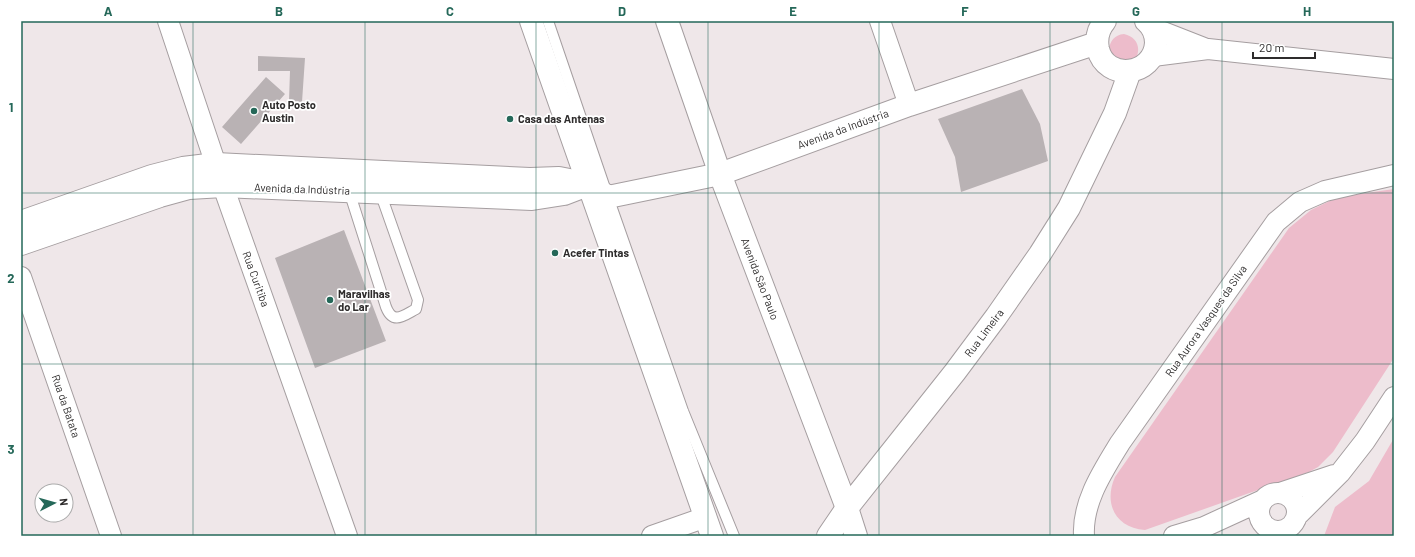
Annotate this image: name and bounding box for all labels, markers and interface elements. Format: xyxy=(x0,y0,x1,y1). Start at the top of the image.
text: A xyxy=(104,3,113,19)
text: B xyxy=(275,3,283,19)
text: C xyxy=(446,3,454,19)
text: D xyxy=(618,3,626,19)
text: E xyxy=(789,3,797,19)
text: F xyxy=(961,3,969,19)
text: G xyxy=(1132,3,1140,19)
text: H xyxy=(1303,3,1311,19)
scale bar xyxy=(1253,34,1315,60)
text: 20 m xyxy=(1259,40,1285,54)
place label: Auto Posto Austin xyxy=(262,98,316,124)
text: 1 xyxy=(9,99,13,115)
marker: Auto Posto Austin xyxy=(249,106,259,116)
street label: Avenida da Indústria xyxy=(795,106,890,151)
place label: Casa das Antenas xyxy=(518,112,605,125)
marker: Casa das Antenas xyxy=(505,114,515,124)
street label: Avenida da Indústria xyxy=(254,180,350,197)
street label: Avenida São Paulo xyxy=(739,236,782,322)
place label: Acefer Tintas xyxy=(563,246,629,259)
marker: Acefer Tintas xyxy=(550,248,560,258)
street label: Rua Curitiba xyxy=(240,249,273,308)
street label: Rua Aurora Vasques da Silva xyxy=(1162,262,1249,379)
text: 2 xyxy=(7,270,15,286)
place label: Maravilhas do Lar xyxy=(338,287,391,313)
marker: Maravilhas do Lar xyxy=(325,295,335,305)
street label: Rua Limeira xyxy=(961,306,1006,359)
street label: Rua da Batata xyxy=(50,373,83,439)
text: 3 xyxy=(7,441,15,457)
north arrow xyxy=(34,483,74,523)
text: N xyxy=(58,498,71,506)

